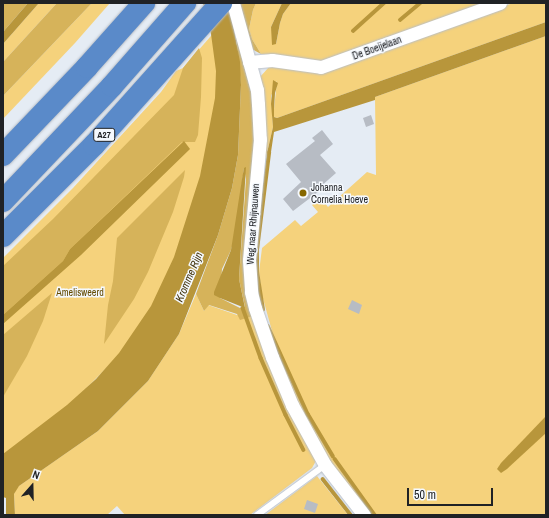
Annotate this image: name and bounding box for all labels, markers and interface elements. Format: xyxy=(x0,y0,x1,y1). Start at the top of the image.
street label: De Boeijelaan xyxy=(351,34,403,62)
road number: A27 xyxy=(93,128,115,142)
place label: Johanna Cornelia Hoeve xyxy=(311,181,368,204)
street label: Weg naar Rhijnauwen xyxy=(244,183,262,265)
marker: Johanna Cornelia Hoeve xyxy=(298,188,308,198)
water label: Kromme Rijn xyxy=(173,250,205,304)
park label: Amelisweerd xyxy=(56,287,104,299)
north arrow xyxy=(12,466,52,506)
text: N xyxy=(31,467,42,482)
scale bar xyxy=(409,480,495,506)
text: 50 m xyxy=(414,487,436,503)

